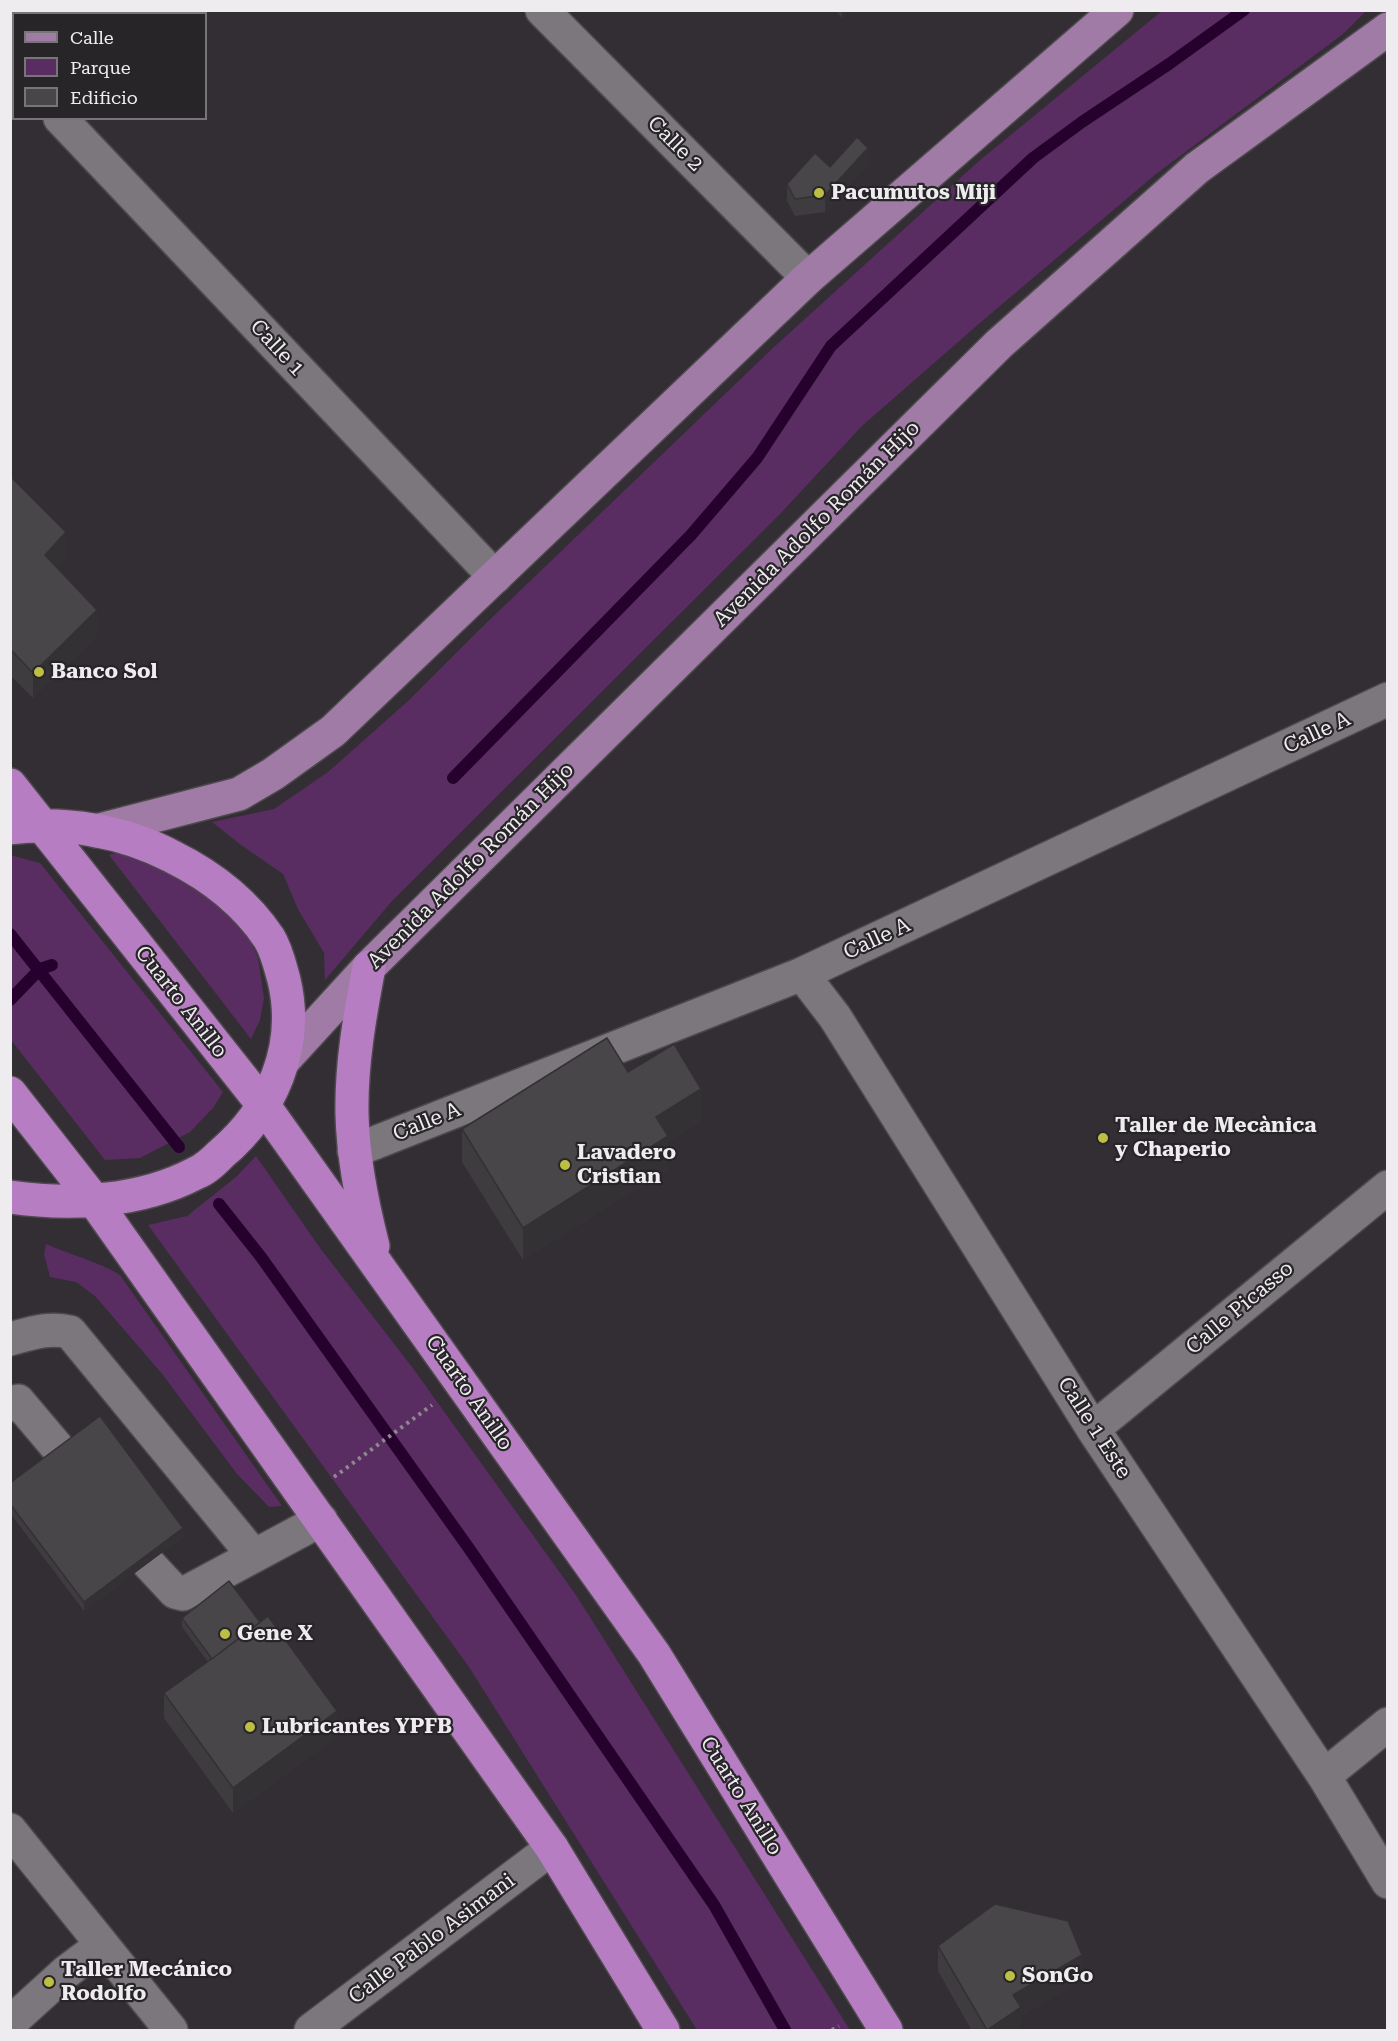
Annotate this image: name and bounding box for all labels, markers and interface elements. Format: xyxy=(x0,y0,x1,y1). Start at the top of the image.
legend xyxy=(12,12,207,120)
text: Calle xyxy=(70,27,114,48)
text: Parque xyxy=(70,57,131,78)
text: Edificio xyxy=(70,87,138,108)
street label: Calle 2 xyxy=(642,111,708,177)
place label: Pacumutos Miji xyxy=(831,180,996,206)
marker: Pacumutos Miji xyxy=(812,186,826,200)
street label: Calle 1 xyxy=(245,315,309,381)
street label: Avenida Adolfo Román Hijo xyxy=(709,416,925,632)
place label: Banco Sol xyxy=(51,659,157,685)
marker: Banco Sol xyxy=(32,665,46,679)
street label: Calle A xyxy=(1280,707,1354,759)
street label: Avenida Adolfo Román Hijo xyxy=(363,758,579,974)
street label: Calle A xyxy=(840,913,914,965)
street label: Cuarto Anillo xyxy=(129,941,233,1063)
street label: Calle A xyxy=(389,1097,465,1147)
place label: Taller de Mecànica y Chaperio xyxy=(1115,1113,1317,1163)
marker: Taller de Mecànica y Chaperio xyxy=(1096,1131,1110,1145)
place label: Lavadero Cristian xyxy=(577,1140,676,1190)
marker: Lavadero Cristian xyxy=(558,1158,572,1172)
street label: Calle Picasso xyxy=(1181,1256,1299,1360)
street label: Cuarto Anillo xyxy=(420,1330,518,1456)
street label: Calle 1 Este xyxy=(1052,1372,1136,1484)
place label: Gene X xyxy=(237,1621,313,1647)
marker: Gene X xyxy=(218,1627,232,1641)
place label: Lubricantes YPFB xyxy=(262,1714,452,1740)
marker: Lubricantes YPFB xyxy=(243,1720,257,1734)
street label: Cuarto Anillo xyxy=(694,1732,788,1860)
street label: Calle Pablo Asimani xyxy=(344,1868,520,2010)
place label: Taller Mecánico Rodolfo xyxy=(61,1957,232,2007)
place label: SonGo xyxy=(1022,1963,1093,1989)
marker: SonGo xyxy=(1003,1969,1017,1983)
marker: Taller Mecánico Rodolfo xyxy=(42,1975,56,1989)

